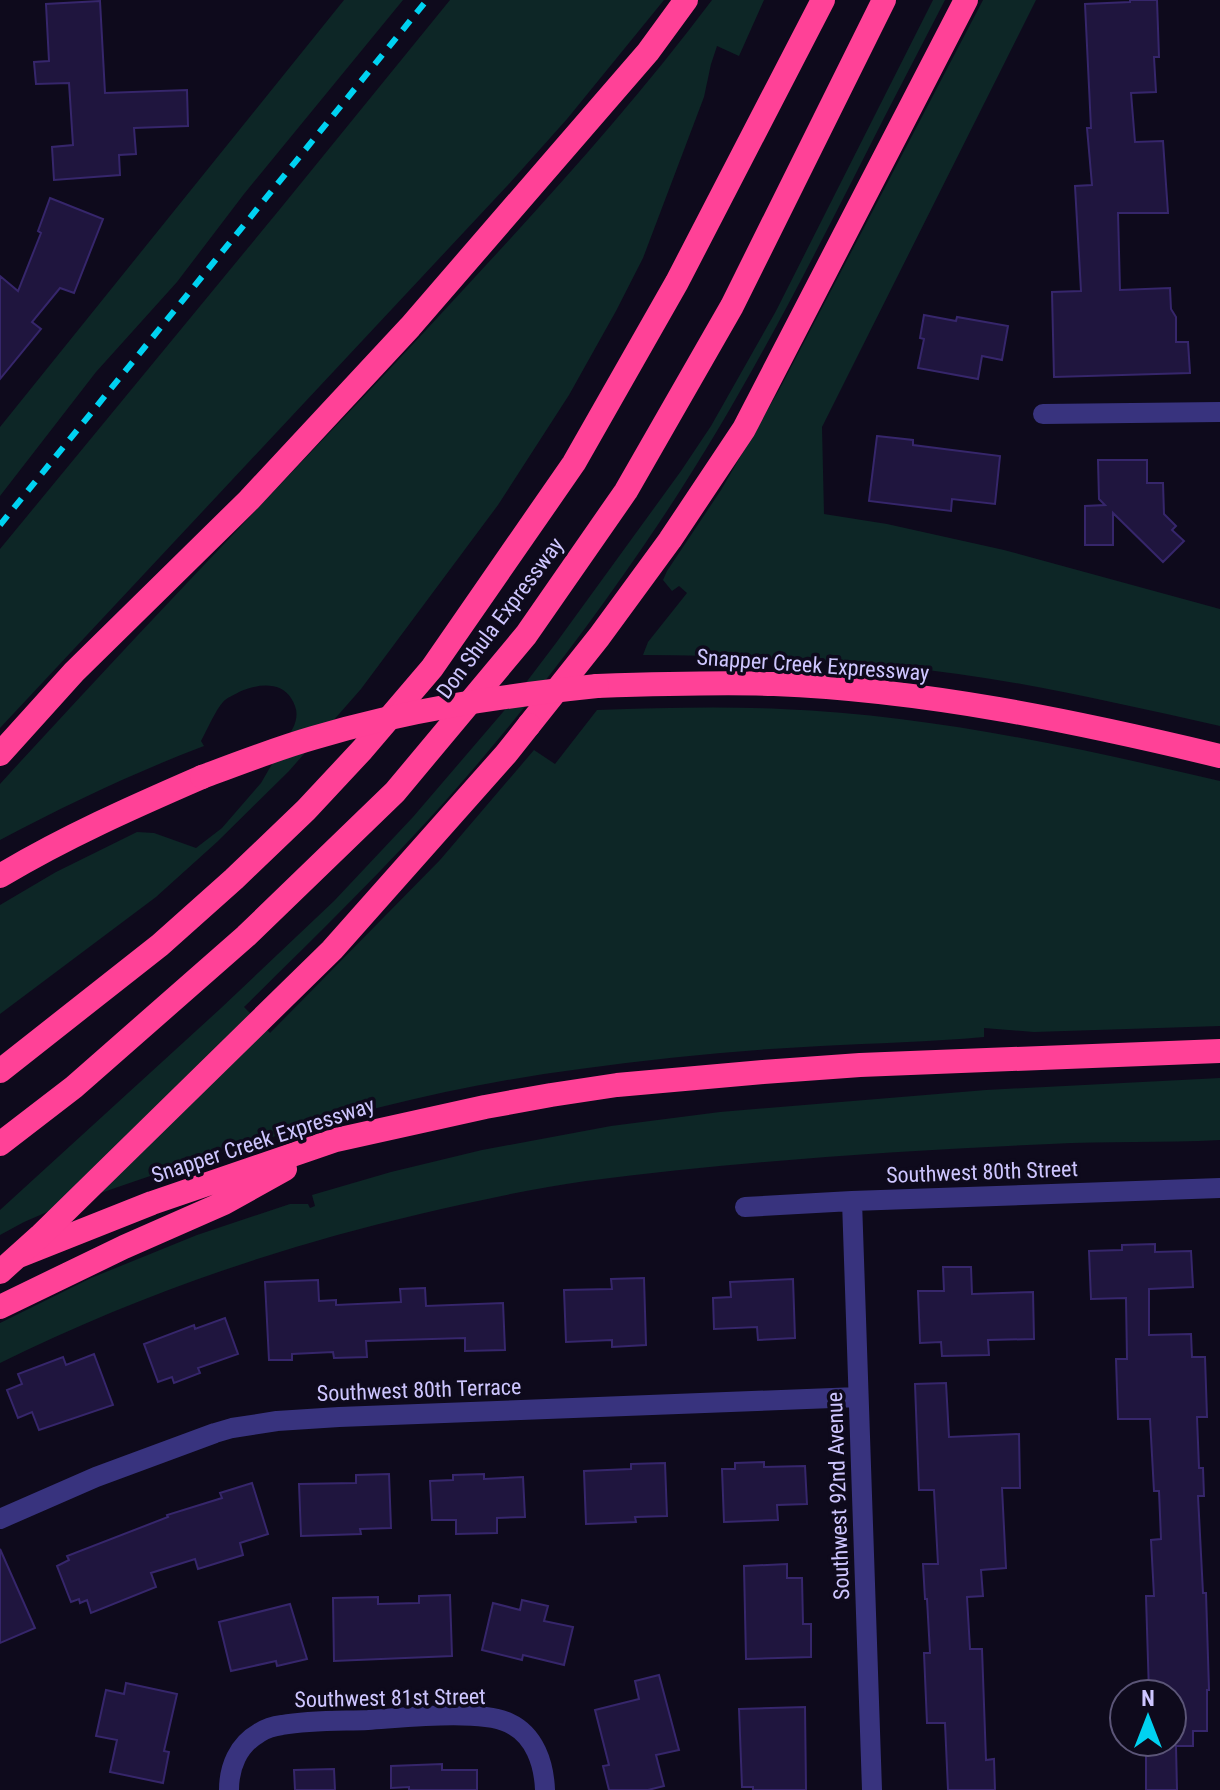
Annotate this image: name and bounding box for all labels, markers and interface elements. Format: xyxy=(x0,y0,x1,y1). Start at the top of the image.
street label: Don Shula Expressway xyxy=(431,533,569,703)
street label: Snapper Creek Expressway xyxy=(696,644,930,686)
street label: Snapper Creek Expressway xyxy=(148,1092,378,1188)
street label: Southwest 80th Street xyxy=(886,1156,1078,1188)
street label: Southwest 80th Terrace xyxy=(316,1374,522,1406)
street label: Southwest 92nd Avenue xyxy=(822,1392,854,1600)
north arrow xyxy=(1108,1678,1188,1758)
street label: Southwest 81st Street xyxy=(294,1684,486,1712)
text: N xyxy=(1141,1686,1155,1711)

